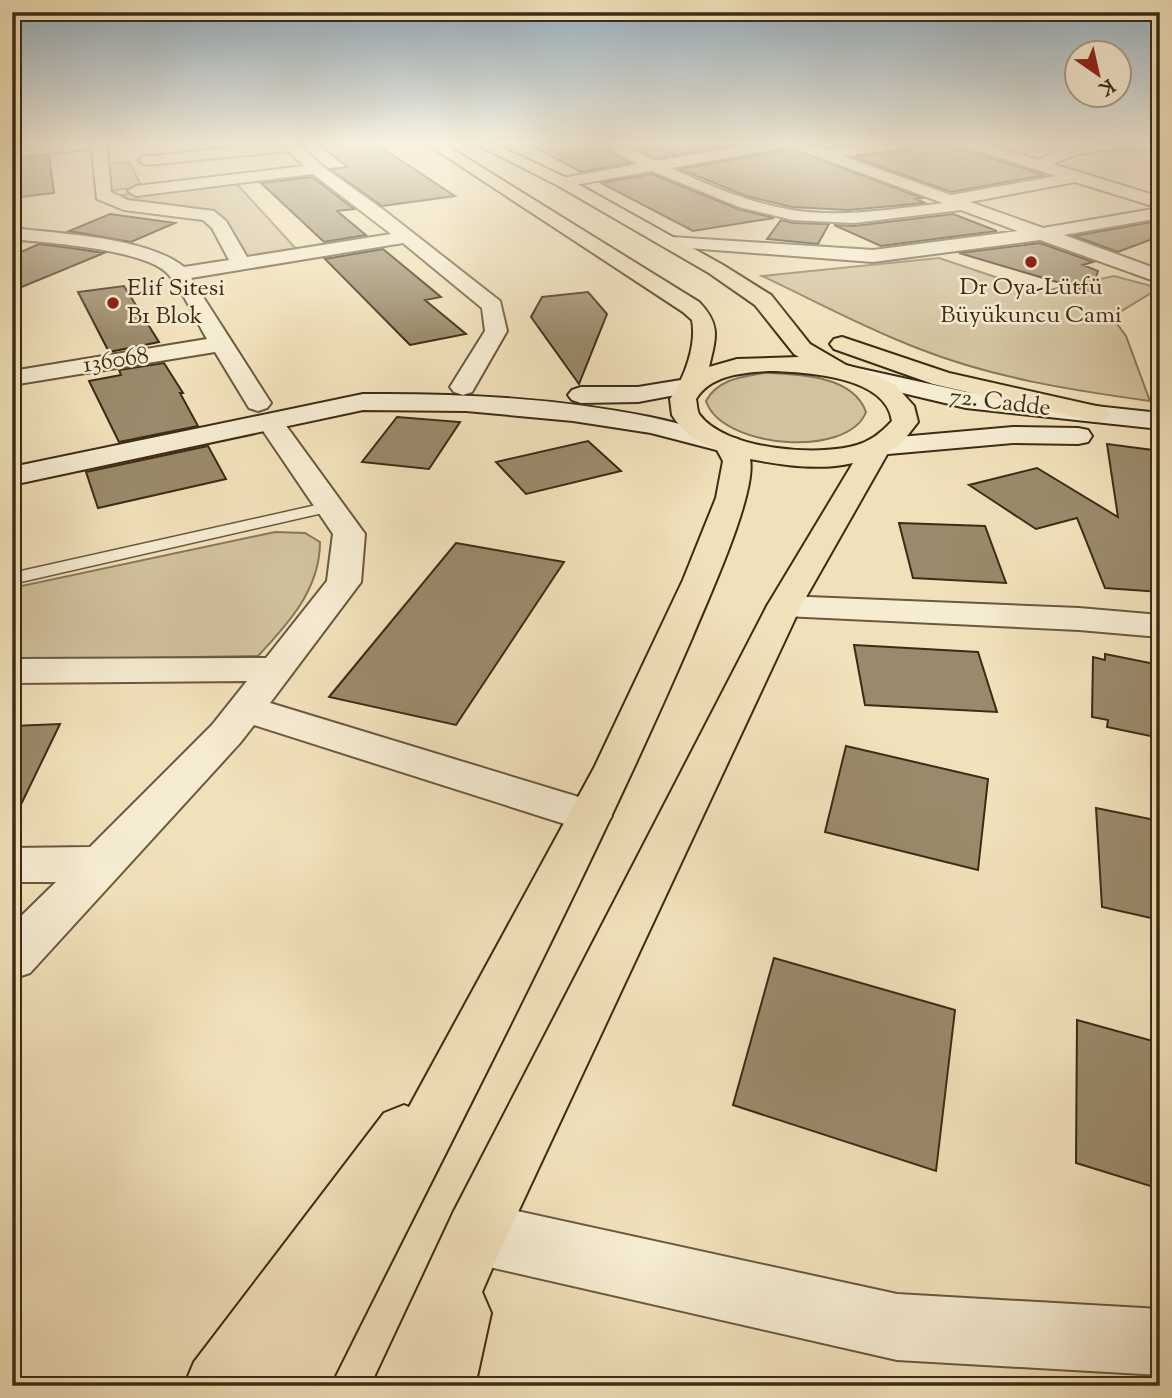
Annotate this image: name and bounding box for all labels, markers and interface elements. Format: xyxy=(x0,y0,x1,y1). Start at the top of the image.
north arrow xyxy=(1064,38,1134,108)
text: K xyxy=(1093,71,1119,101)
marker: Dr Oya-Lütfü Büyükuncu Cami xyxy=(1023,254,1039,270)
place label: Dr Oya-Lütfü Büyükuncu Cami xyxy=(940,271,1122,333)
place label: Elif Sitesi B1 Blok xyxy=(127,272,225,334)
marker: Elif Sitesi B1 Blok xyxy=(105,295,121,311)
street label: 136068 xyxy=(81,339,151,383)
street label: 72. Cadde xyxy=(947,380,1053,426)

